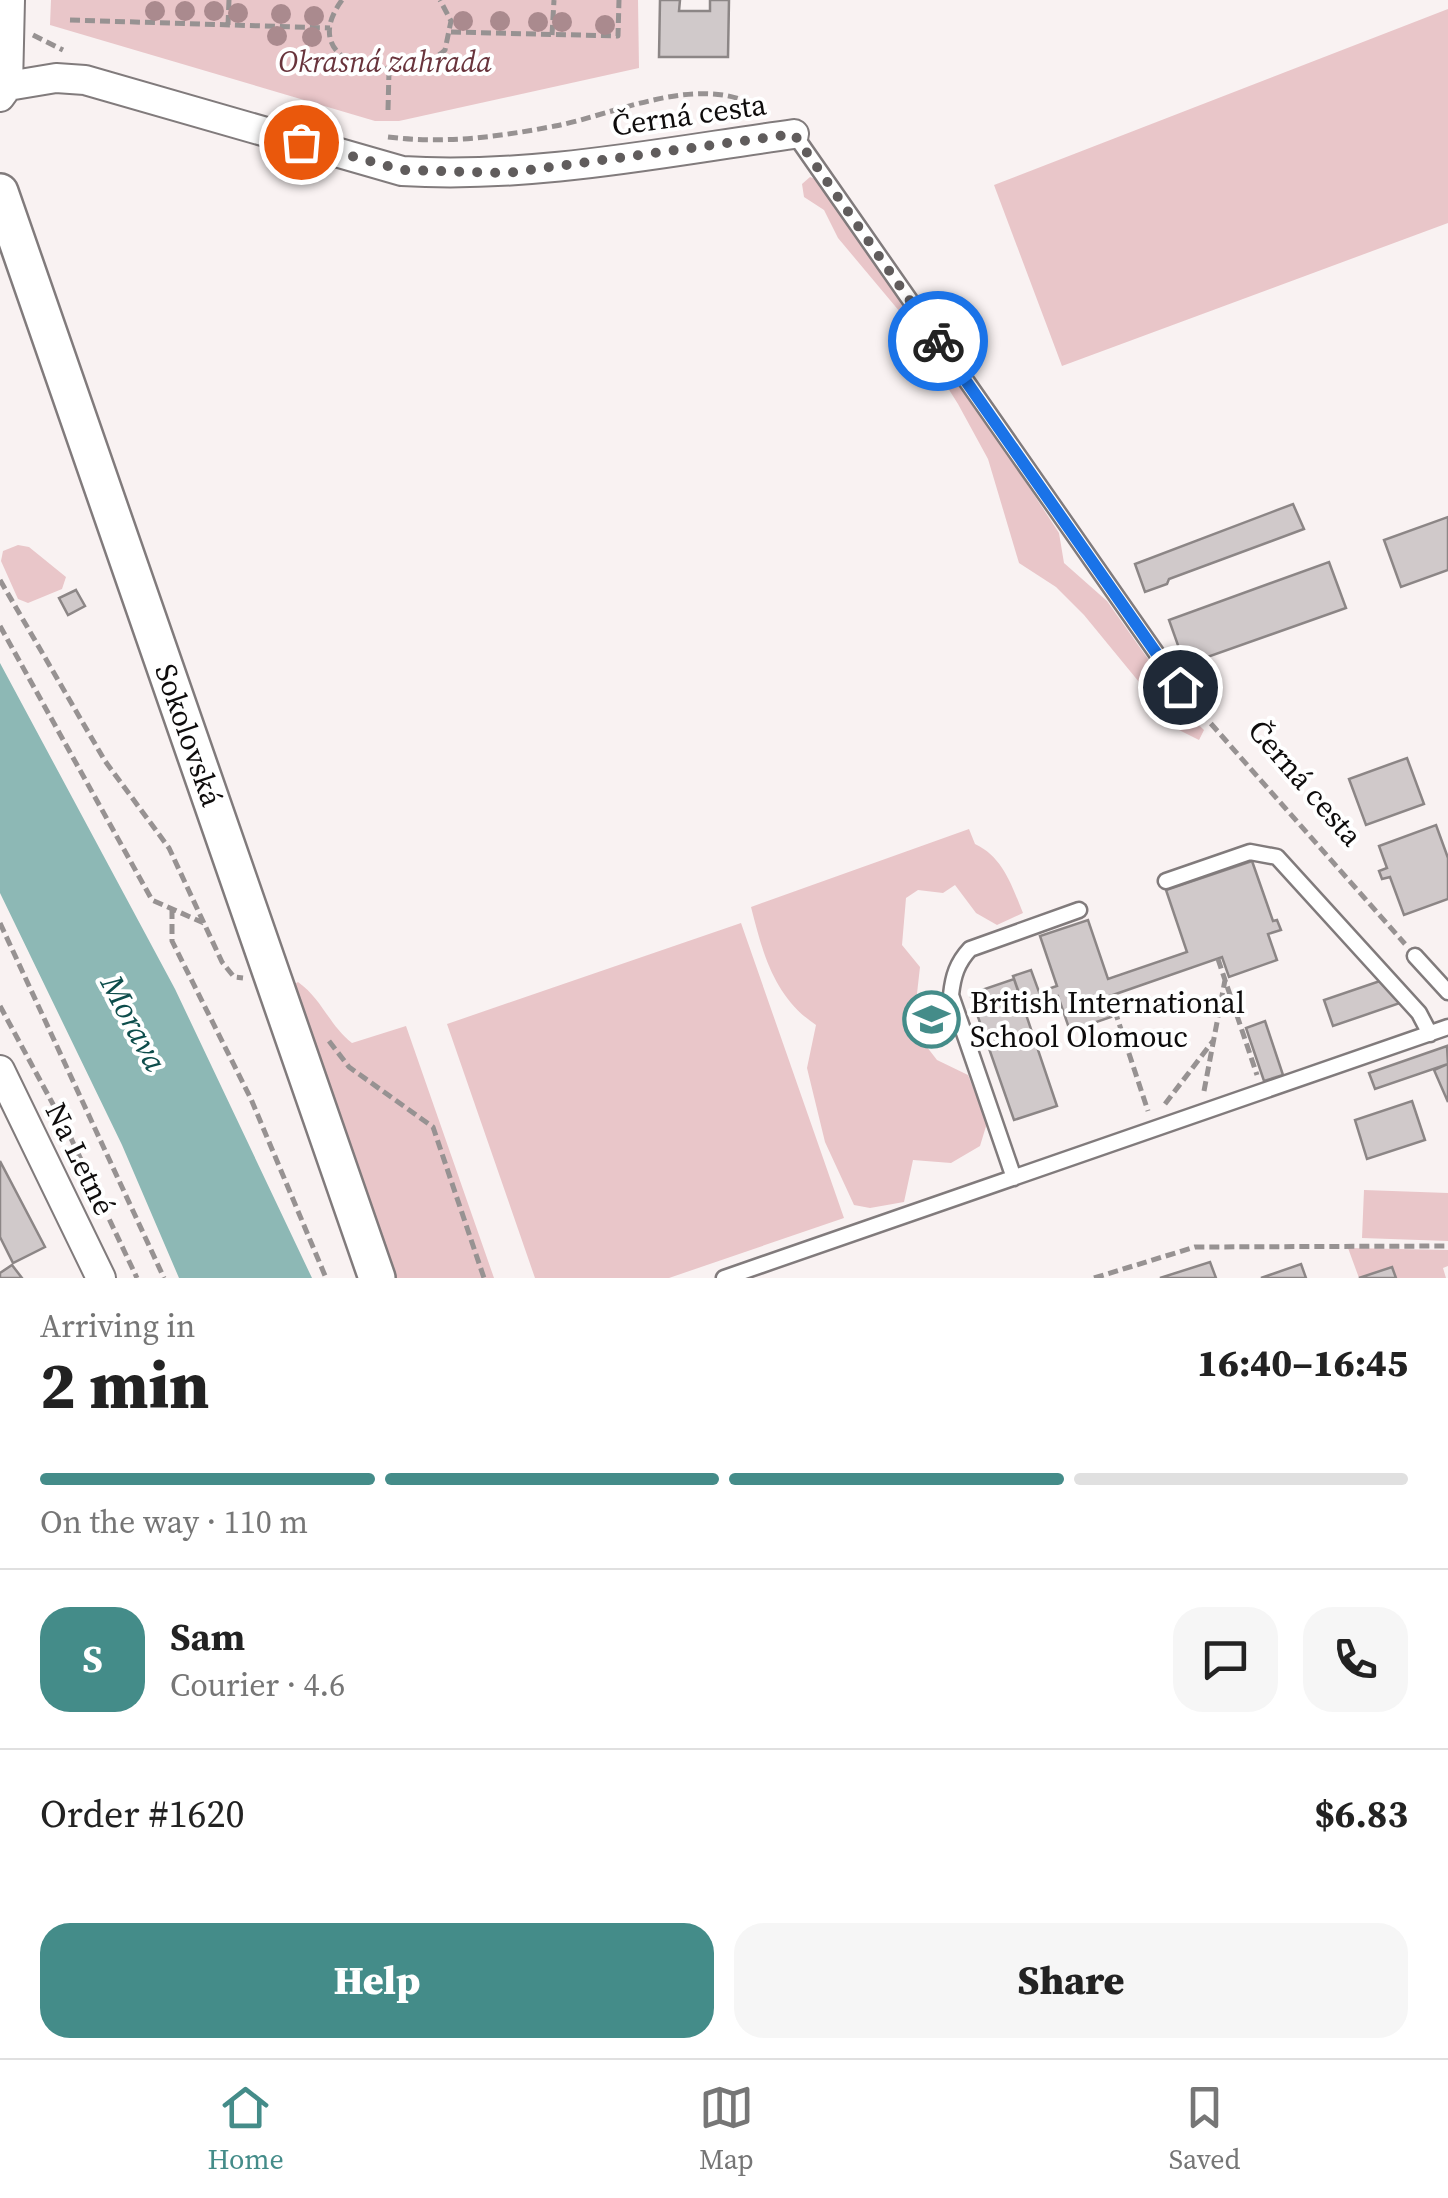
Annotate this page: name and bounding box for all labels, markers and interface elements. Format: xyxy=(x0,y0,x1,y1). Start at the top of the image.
park label: Okrasná zahrada xyxy=(278,41,492,82)
street label: Černá cesta xyxy=(609,83,769,146)
pin xyxy=(259,100,344,185)
icon: bag xyxy=(274,115,329,170)
courier xyxy=(888,291,988,391)
icon: bike xyxy=(911,314,966,369)
pin xyxy=(1138,645,1223,730)
street label: Sokolovská xyxy=(145,658,233,812)
icon: home xyxy=(1153,660,1208,715)
street label: Černá cesta xyxy=(1239,711,1372,855)
water label: Morava xyxy=(90,966,178,1079)
place label: British International School Olomouc xyxy=(970,982,1245,1057)
school or university icon: British International School Olomouc xyxy=(901,990,961,1050)
street label: Na Letné xyxy=(36,1096,125,1222)
text: Arriving in xyxy=(40,1304,195,1348)
text: 16:40–16:45 xyxy=(1197,1337,1408,1389)
text: 2 min xyxy=(40,1341,210,1430)
text: On the way · 110 m xyxy=(40,1500,308,1544)
button: chat xyxy=(1173,1607,1278,1712)
button: phone xyxy=(1303,1607,1408,1712)
text: Sam xyxy=(170,1611,245,1663)
text: S xyxy=(82,1633,103,1685)
text: Courier · 4.6 xyxy=(170,1663,345,1707)
text: Order #1620 xyxy=(40,1788,244,1840)
text: $6.83 xyxy=(1314,1788,1408,1840)
button: Help xyxy=(40,1923,714,2038)
button: Share xyxy=(734,1923,1408,2038)
tab: Home xyxy=(207,2080,284,2178)
tab: Map xyxy=(699,2080,754,2178)
tab: Saved xyxy=(1169,2080,1241,2178)

